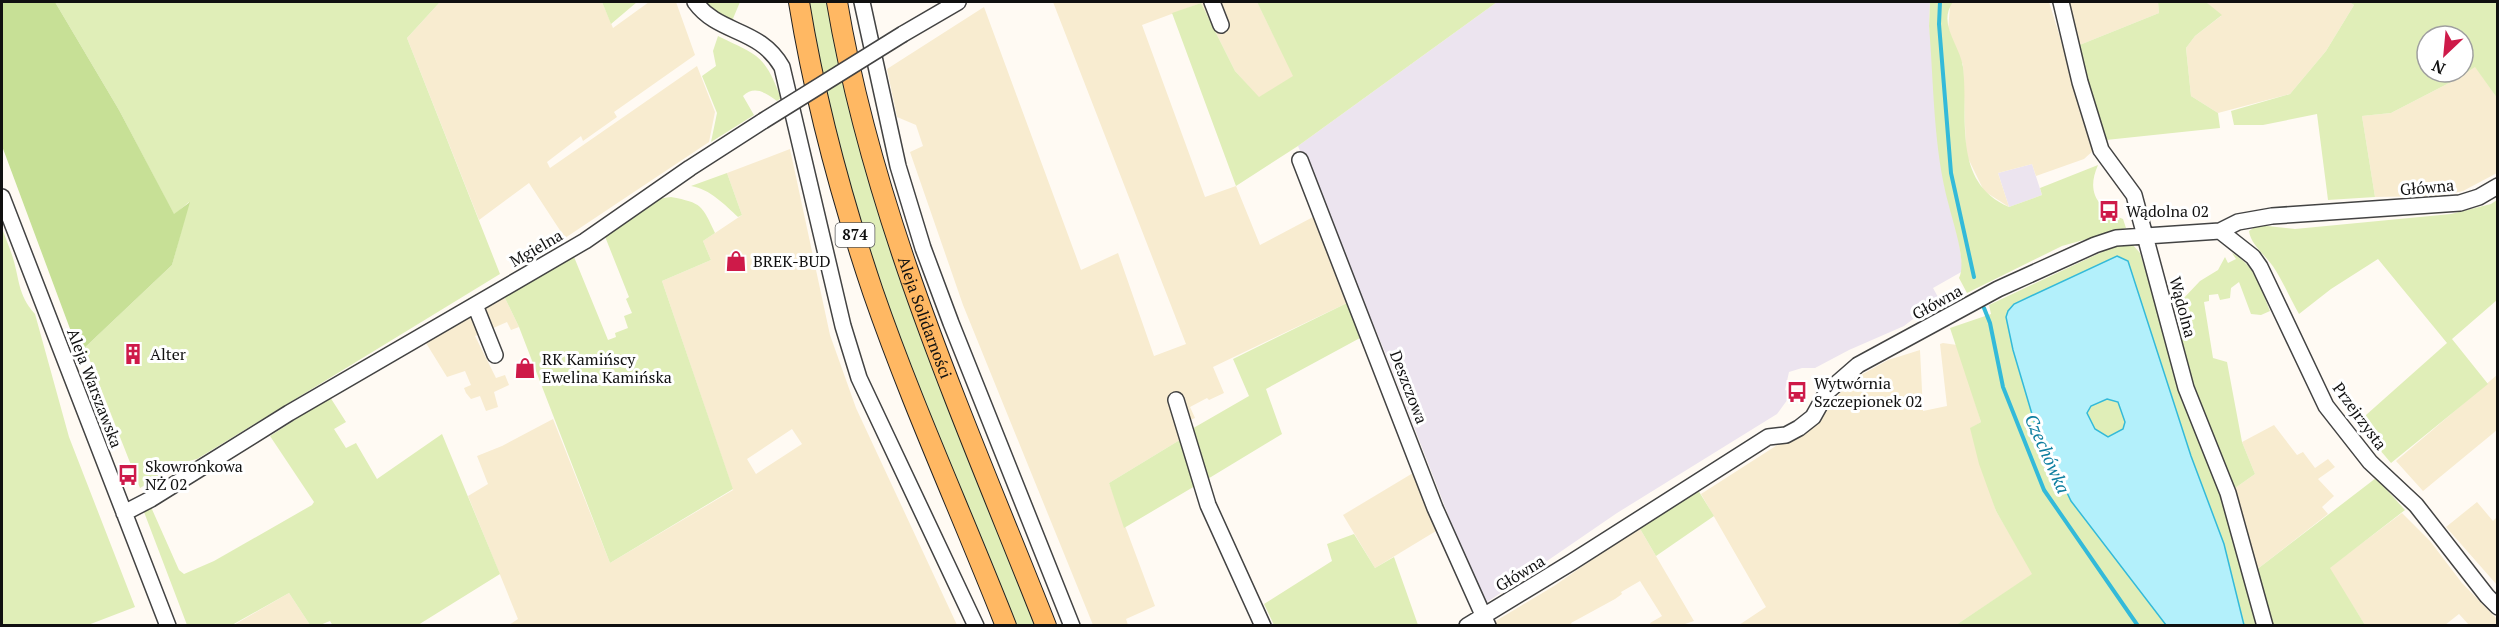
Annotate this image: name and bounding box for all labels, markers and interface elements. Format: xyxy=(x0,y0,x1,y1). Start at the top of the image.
north arrow xyxy=(2415,24,2475,84)
text: N xyxy=(2428,55,2449,80)
street label: Główna xyxy=(2399,174,2455,200)
bus stop icon: Wądolna 02 xyxy=(2097,199,2121,223)
place label: Wądolna 02 xyxy=(2126,200,2209,222)
road number: 874 xyxy=(836,223,874,247)
street label: Mgielna xyxy=(506,224,566,272)
shop icon: BREK-BUD xyxy=(724,249,748,273)
place label: BREK-BUD xyxy=(753,250,831,272)
street label: Aleja Solidarności xyxy=(893,254,957,382)
street label: Wądolna xyxy=(2164,274,2202,340)
street label: Główna xyxy=(1908,279,1966,325)
street label: Aleja Warszawska xyxy=(62,325,128,451)
building icon: Alter xyxy=(121,342,145,366)
place label: Alter xyxy=(150,343,187,365)
street label: Deszczowa xyxy=(1385,347,1433,427)
place label: RK Kamińscy Ewelina Kamińska xyxy=(542,348,672,388)
shop icon: RK Kamińscy Ewelina Kamińska xyxy=(513,356,537,380)
place label: Wytwórnia Szczepionek 02 xyxy=(1814,372,1923,412)
street label: Przejrzysta xyxy=(2328,378,2392,454)
bus stop icon: Wytwórnia Szczepionek 02 xyxy=(1785,380,1809,404)
water label: Czechówka xyxy=(2020,410,2076,497)
place label: Skowronkowa NŻ 02 xyxy=(145,455,243,495)
bus stop icon: Skowronkowa NŻ 02 xyxy=(116,463,140,487)
street label: Główna xyxy=(1491,550,1549,596)

